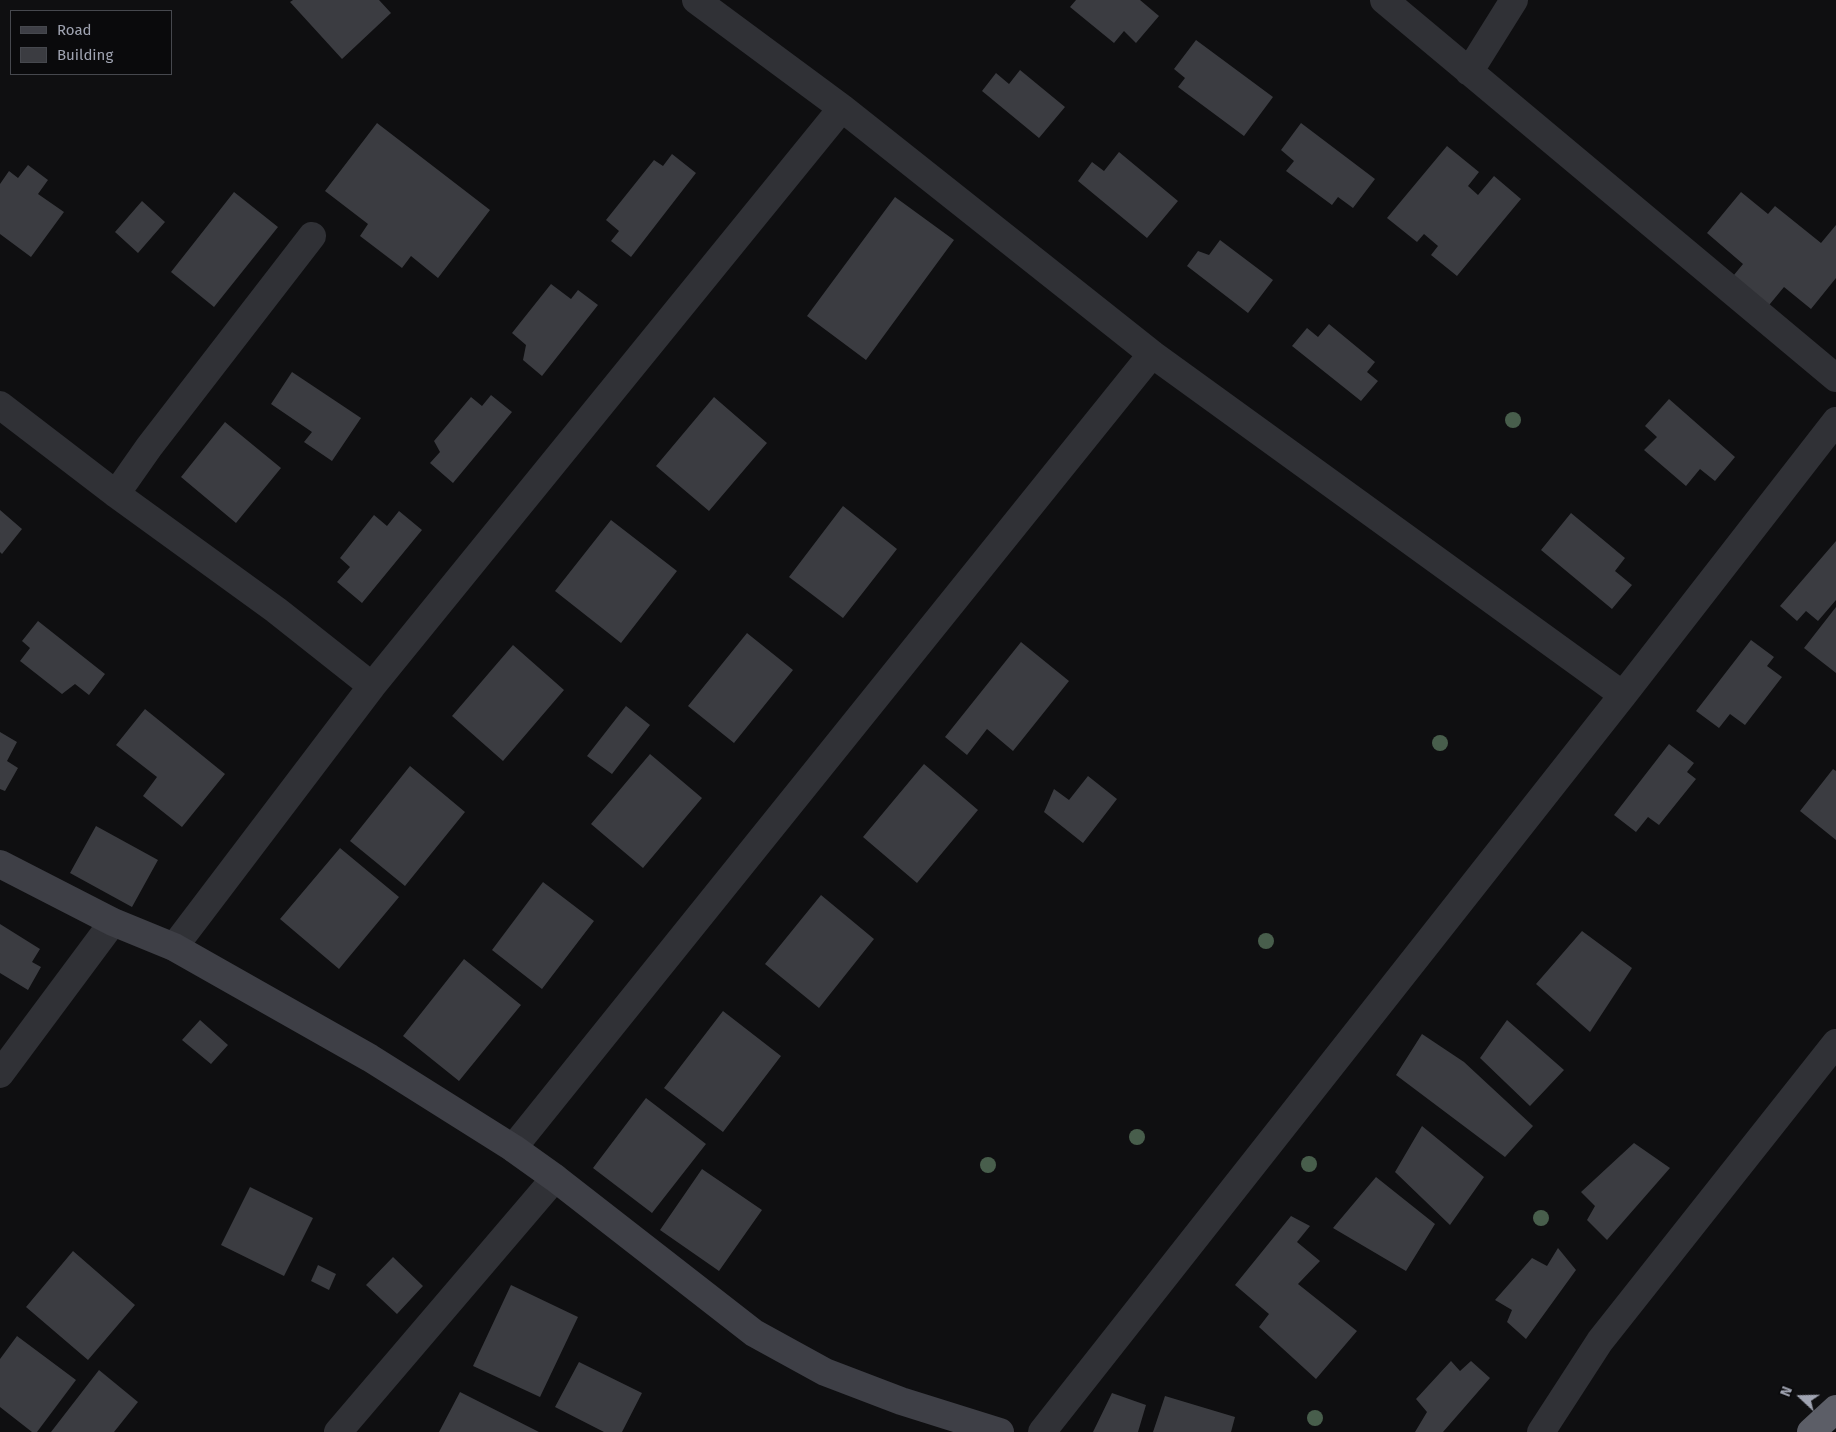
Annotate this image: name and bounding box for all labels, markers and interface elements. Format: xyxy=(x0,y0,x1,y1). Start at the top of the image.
legend xyxy=(10,10,172,75)
text: Road xyxy=(57,21,92,39)
text: Building xyxy=(57,46,113,64)
north arrow xyxy=(1776,1372,1826,1422)
text: N xyxy=(1777,1384,1796,1399)

